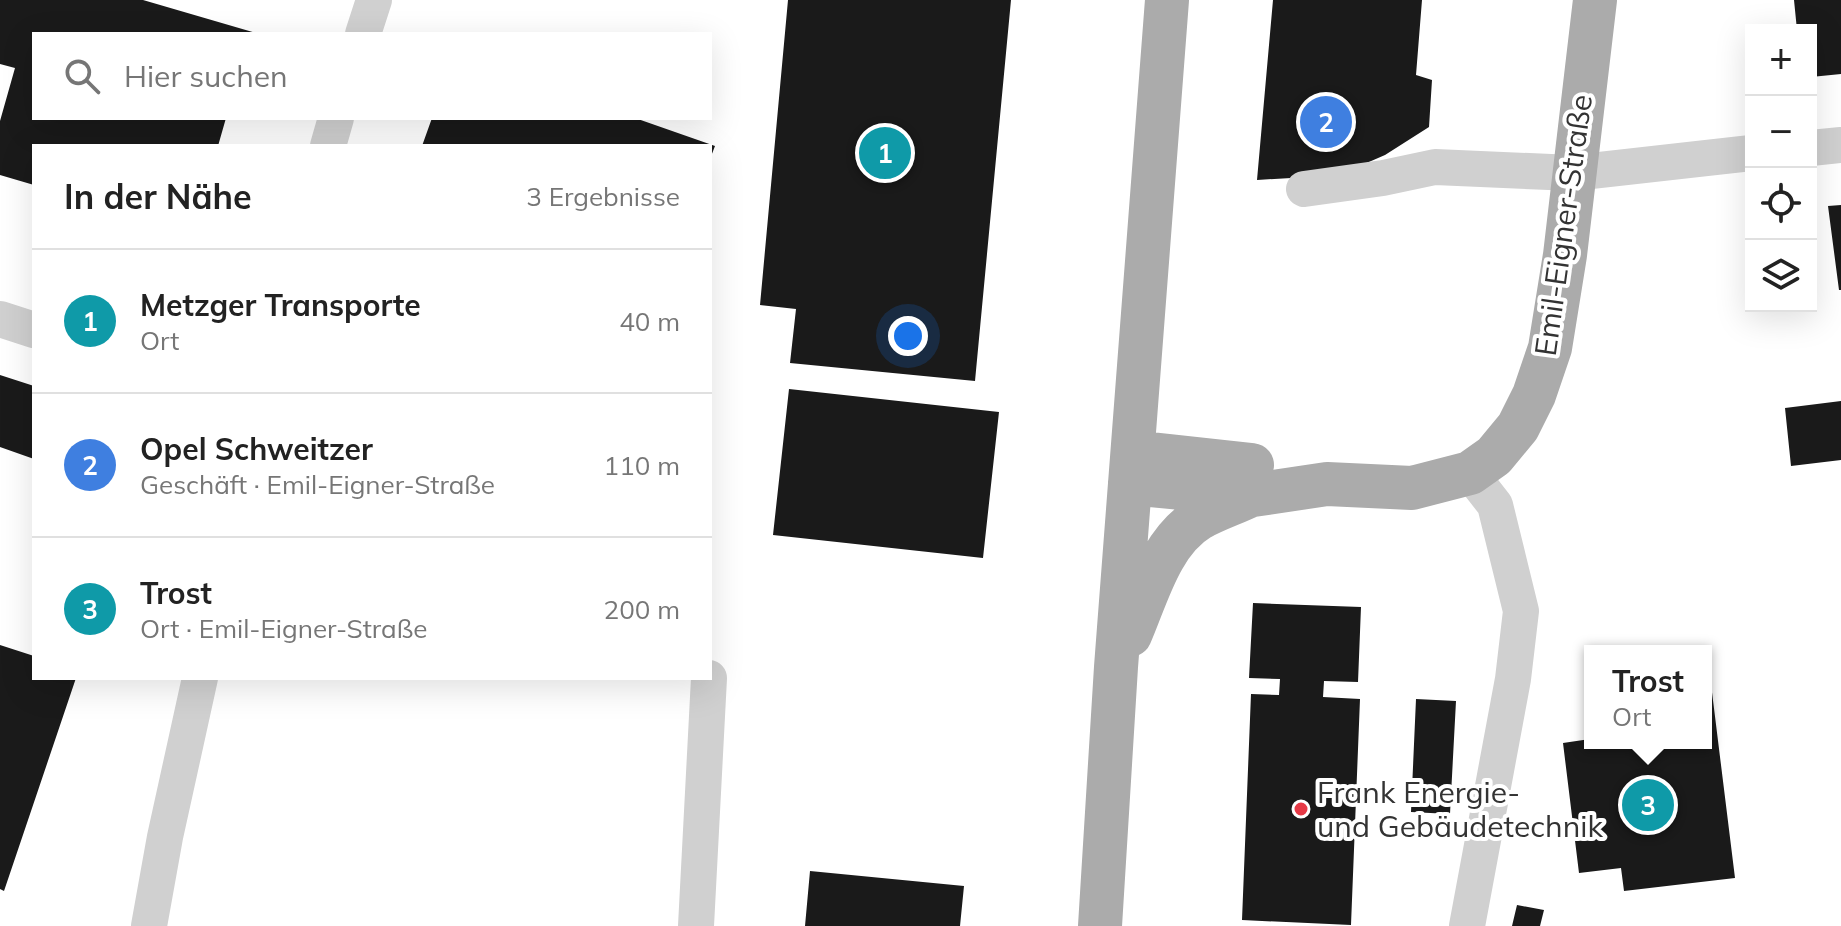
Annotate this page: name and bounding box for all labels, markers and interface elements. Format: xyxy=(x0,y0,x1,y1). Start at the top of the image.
map controls xyxy=(1745,24,1817,312)
button: + xyxy=(1745,24,1817,96)
search box xyxy=(32,32,712,120)
icon: search xyxy=(60,54,104,98)
text: Hier suchen xyxy=(124,57,288,95)
pin: 2 xyxy=(1300,92,1352,152)
street label: Emil-Eigner-Straße xyxy=(1526,92,1600,358)
button: − xyxy=(1745,96,1817,168)
pin: 1 xyxy=(859,123,911,183)
button: locate xyxy=(1745,168,1817,240)
text: In der Nähe xyxy=(64,175,252,218)
text: 3 Ergebnisse xyxy=(526,180,680,213)
button: layers xyxy=(1745,240,1817,312)
text: Metzger Transporte xyxy=(140,286,421,324)
text: 1 xyxy=(82,305,98,338)
text: 40 m xyxy=(619,305,680,338)
your location xyxy=(888,316,928,356)
text: Ort xyxy=(140,324,179,357)
text: Opel Schweitzer xyxy=(140,430,373,468)
text: 2 xyxy=(82,449,98,482)
text: 110 m xyxy=(604,449,680,482)
text: Geschäft · Emil-Eigner-Straße xyxy=(140,468,495,501)
text: Trost xyxy=(140,574,212,612)
text: 3 xyxy=(82,593,98,626)
text: 200 m xyxy=(604,593,680,626)
text: Ort · Emil-Eigner-Straße xyxy=(140,612,427,645)
popup xyxy=(1584,645,1712,749)
text: Trost xyxy=(1612,662,1684,700)
text: Ort xyxy=(1612,700,1651,733)
place label: Frank Energie- und Gebäudetechnik xyxy=(1317,773,1603,845)
pin: 3 xyxy=(1622,775,1674,835)
marker: Frank Energie- und Gebäudetechnik xyxy=(1292,800,1310,818)

